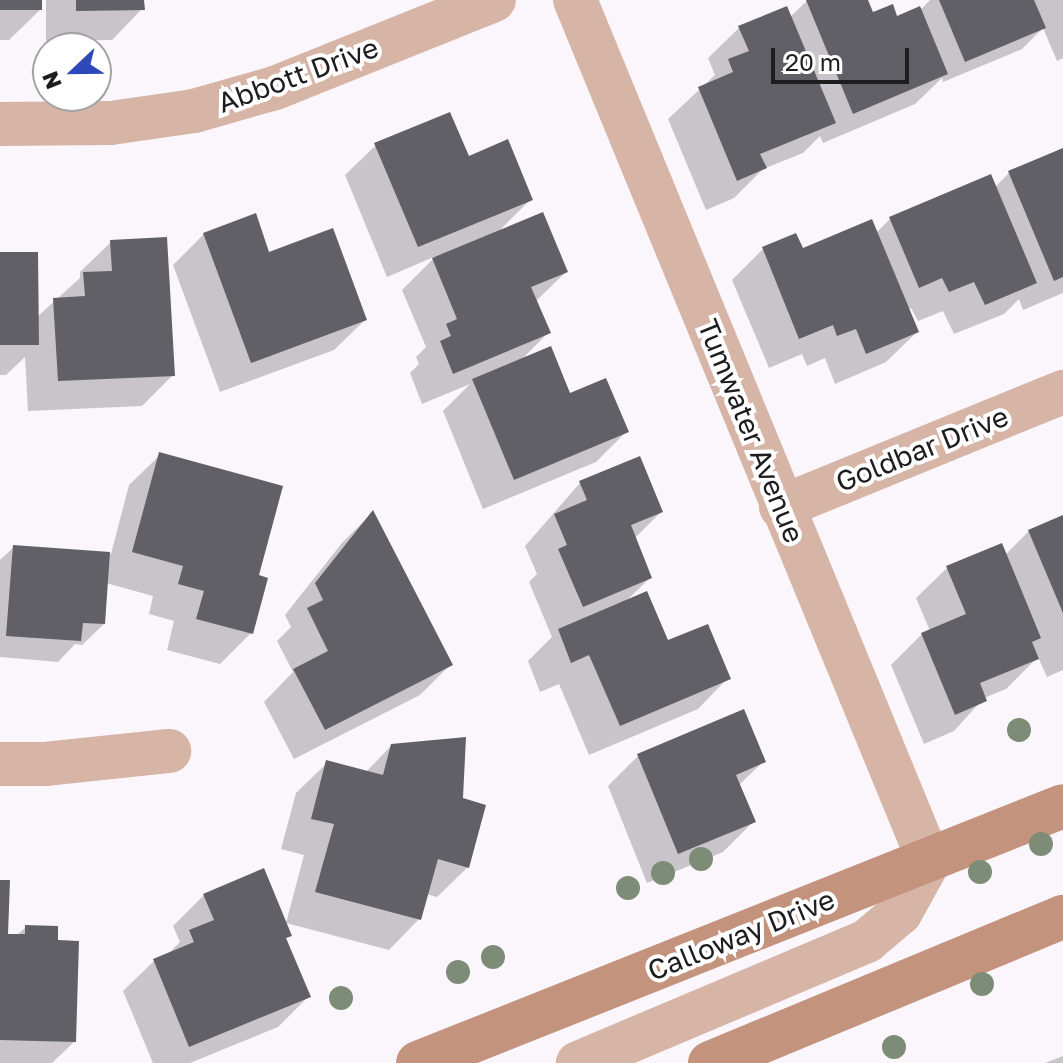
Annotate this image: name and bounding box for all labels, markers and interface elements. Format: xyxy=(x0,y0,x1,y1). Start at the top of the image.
street label: Abbott Drive xyxy=(213,30,383,120)
north arrow xyxy=(32,32,112,112)
scale bar xyxy=(775,32,913,82)
text: 20 m xyxy=(785,47,841,76)
text: N xyxy=(35,68,67,93)
street label: Tumwater Avenue xyxy=(691,314,811,548)
street label: Goldbar Drive xyxy=(831,399,1013,499)
street label: Calloway Drive xyxy=(643,882,839,988)

